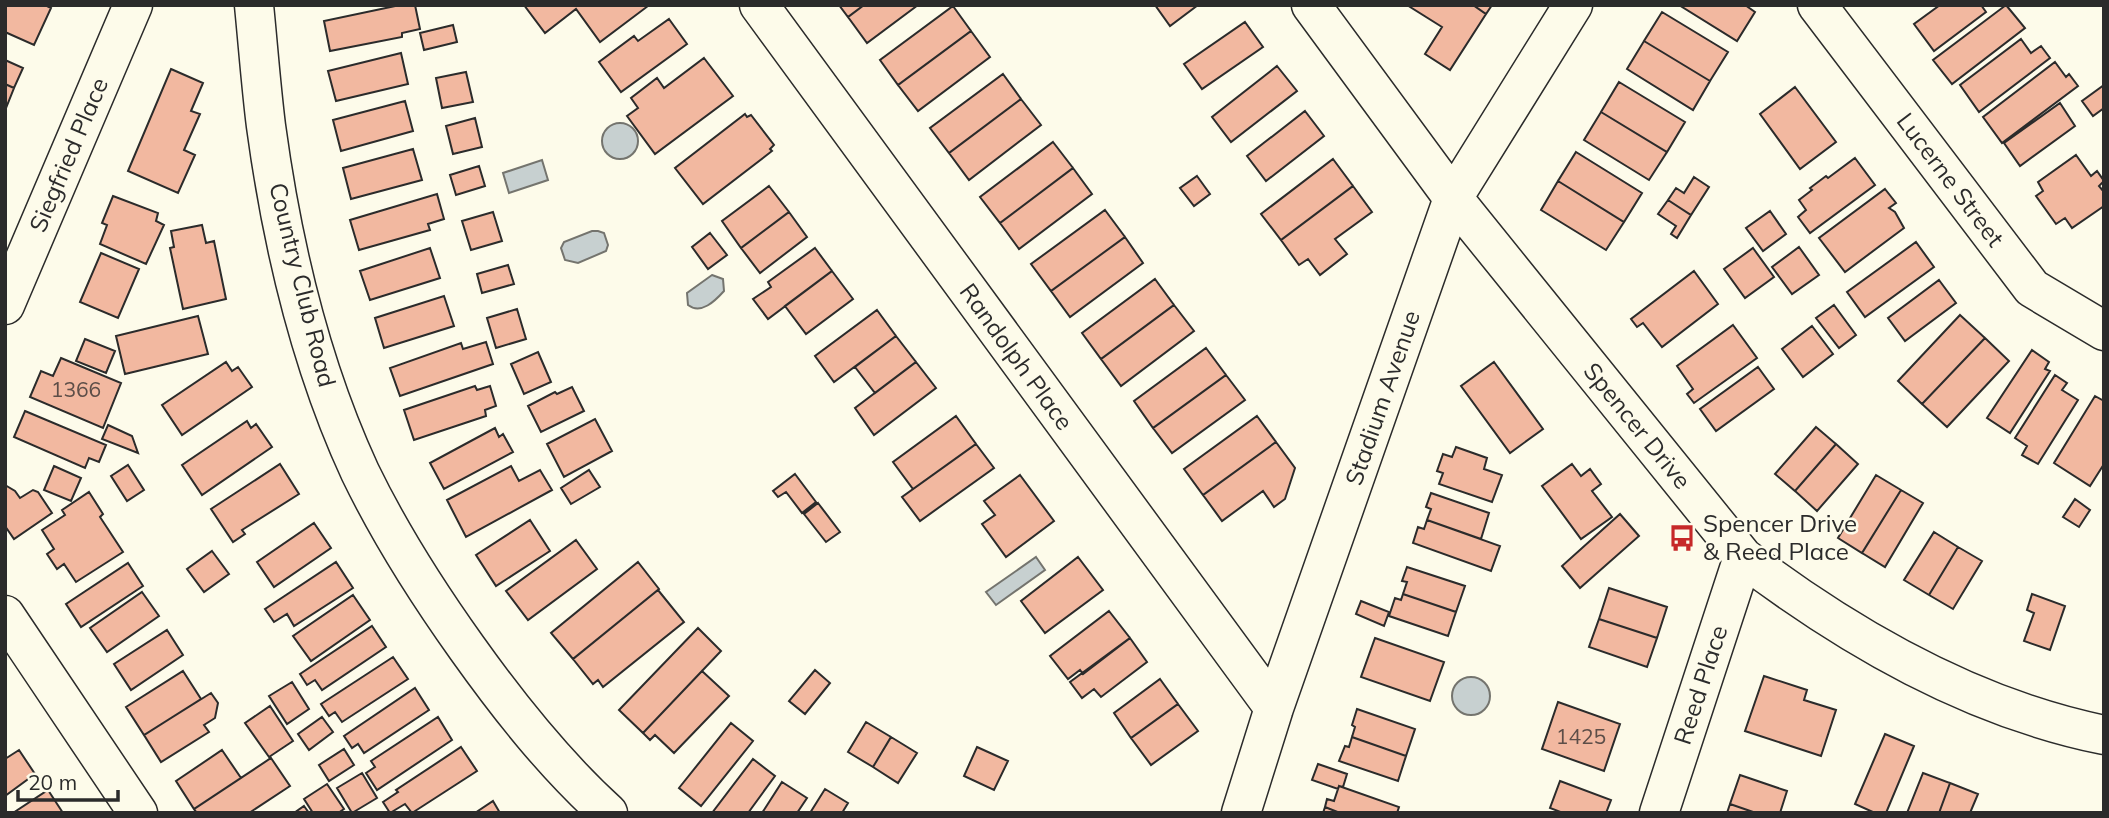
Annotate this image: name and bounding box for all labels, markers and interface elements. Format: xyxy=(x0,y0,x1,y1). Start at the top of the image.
street label: Siegfried Place xyxy=(22,73,114,236)
street label: Lucerne Street xyxy=(1891,107,2011,252)
street label: Country Club Road xyxy=(263,179,343,390)
street label: Randolph Place xyxy=(954,277,1080,436)
street label: Stadium Avenue xyxy=(1338,306,1426,489)
street label: Spencer Drive xyxy=(1578,356,1698,495)
house number: 1366 xyxy=(51,376,101,402)
place label: Spencer Drive & Reed Place xyxy=(1703,508,1857,566)
bus stop icon: Spencer Drive & Reed Place xyxy=(1667,523,1697,553)
street label: Reed Place xyxy=(1667,621,1733,748)
house number: 1425 xyxy=(1556,723,1606,749)
scale bar xyxy=(18,758,117,802)
text: 20 m xyxy=(28,769,77,795)

